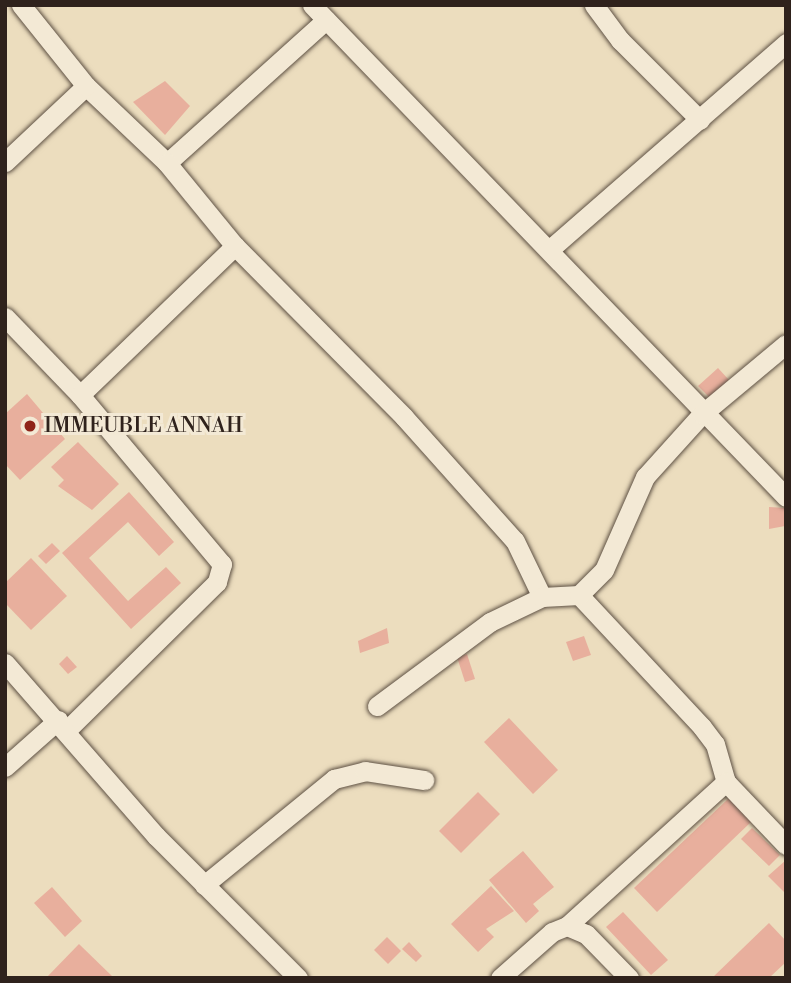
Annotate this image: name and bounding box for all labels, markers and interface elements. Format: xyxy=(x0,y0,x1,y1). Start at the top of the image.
place label: IMMEUBLE ANNAH xyxy=(44,413,243,439)
marker: IMMEUBLE ANNAH xyxy=(22,418,38,434)

